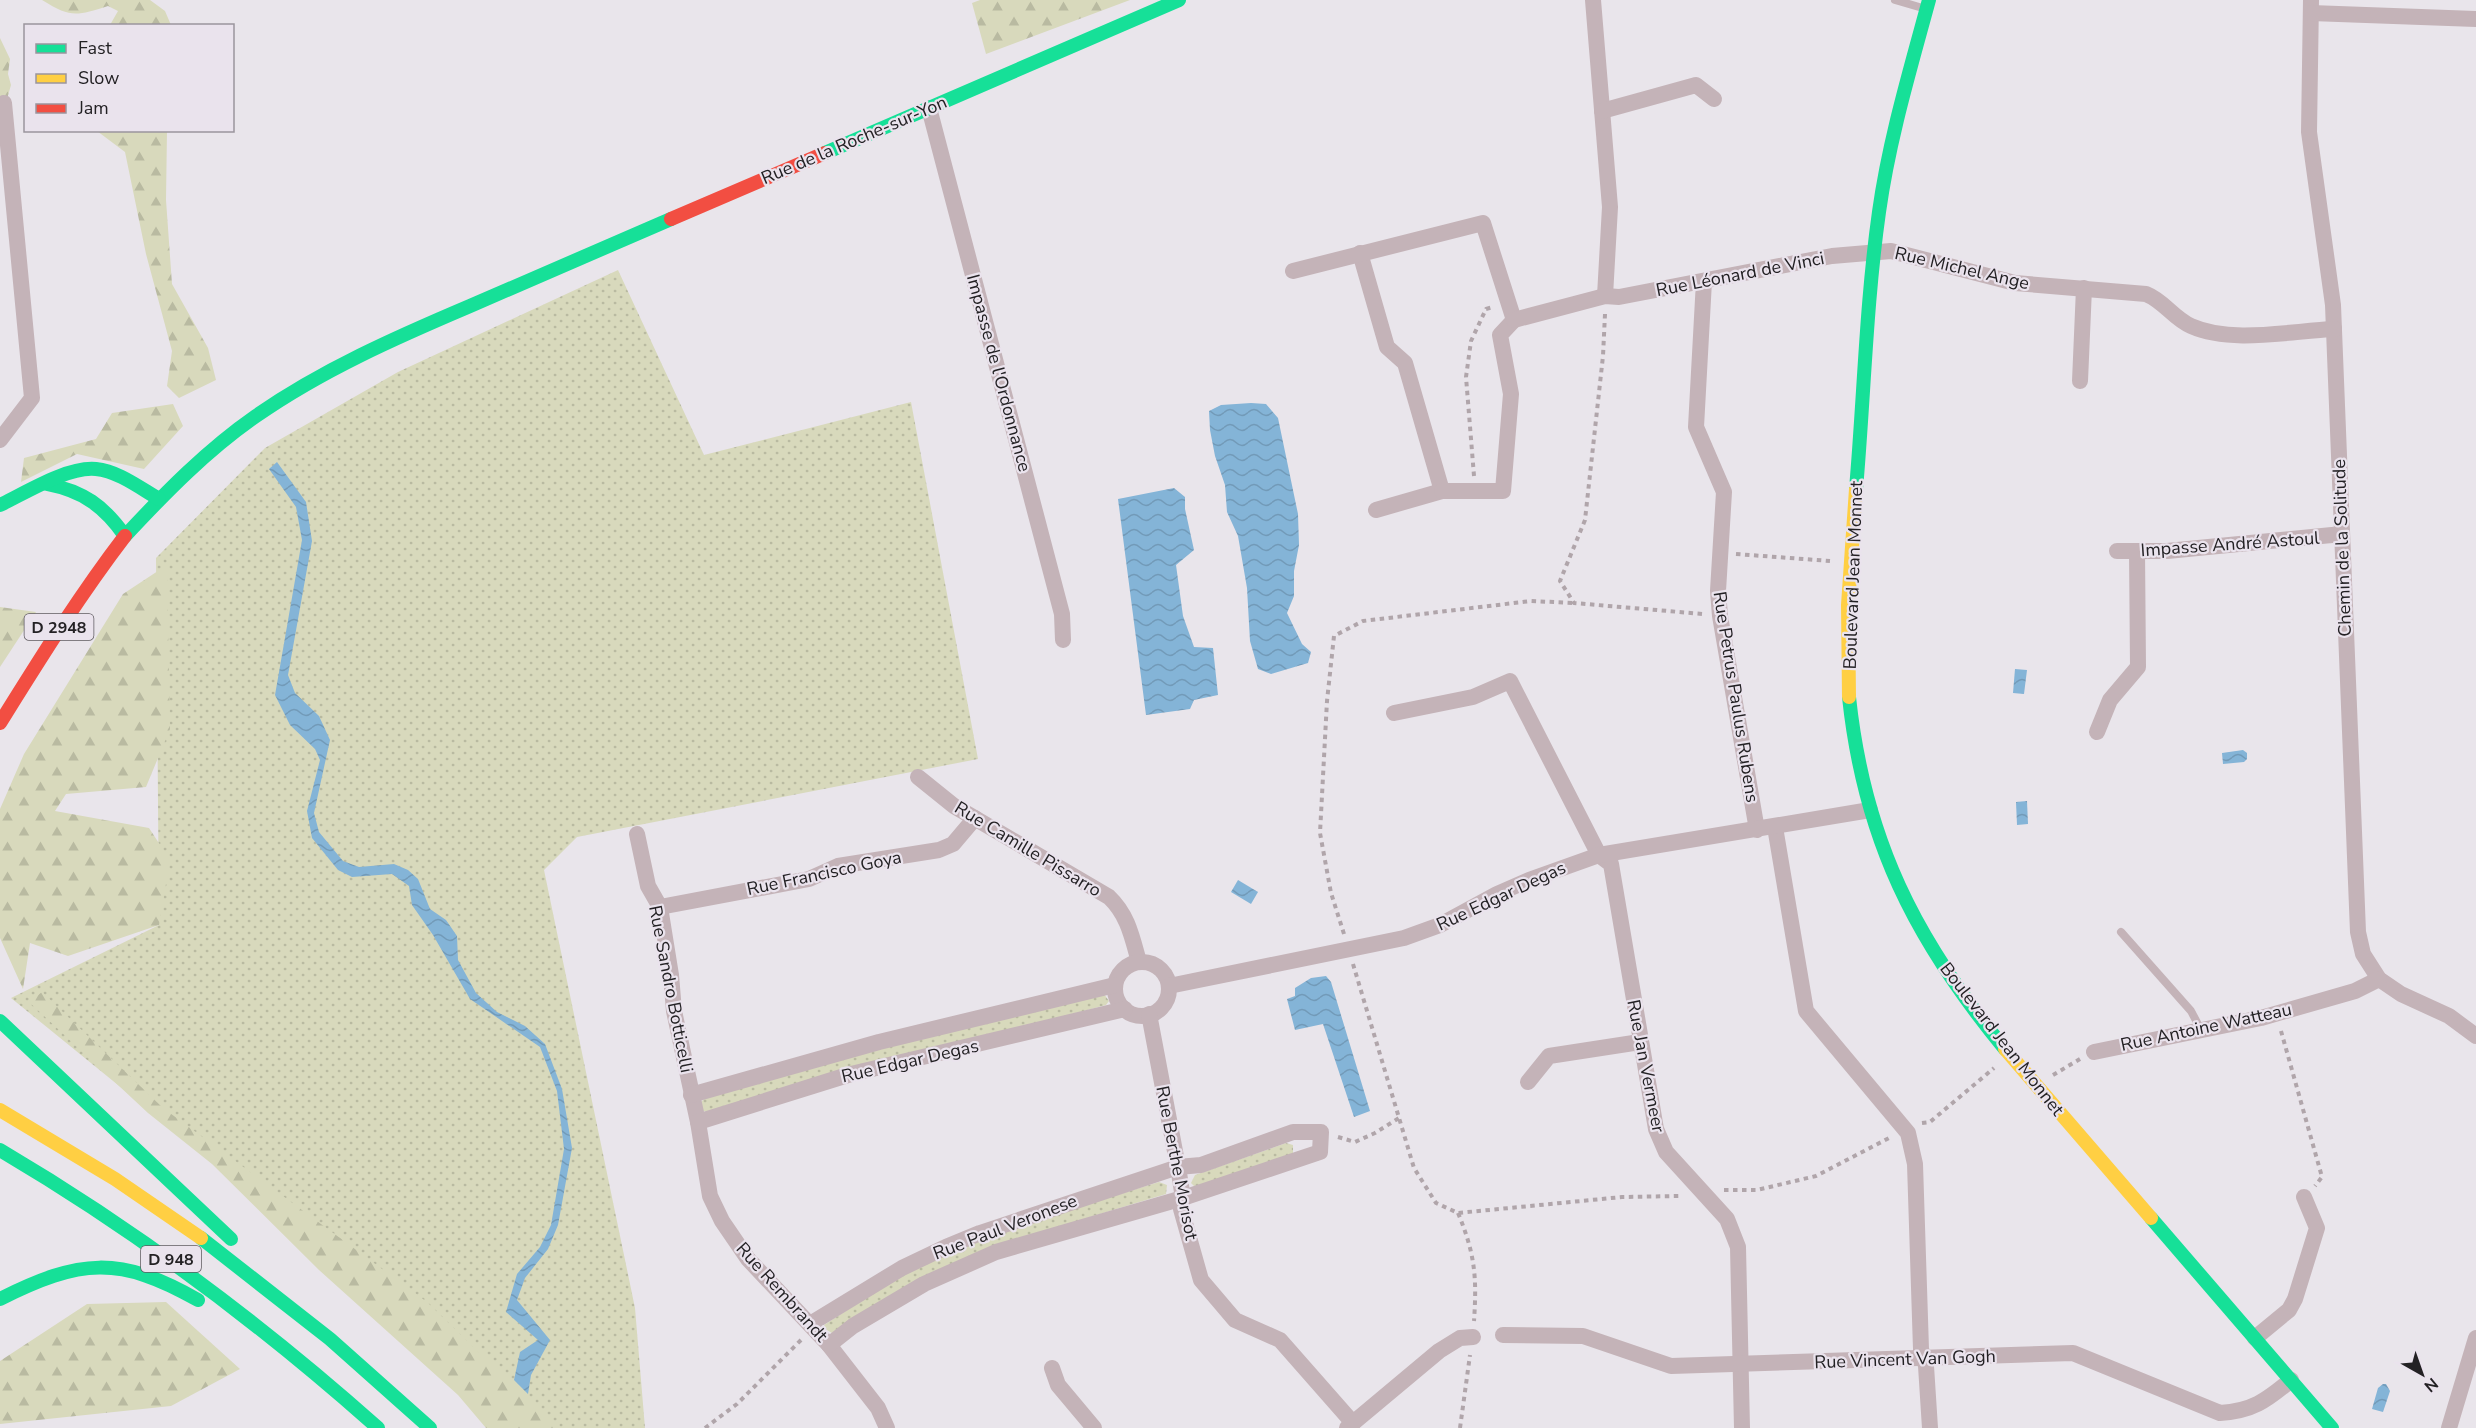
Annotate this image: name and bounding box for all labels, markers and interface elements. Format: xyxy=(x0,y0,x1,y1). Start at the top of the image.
legend xyxy=(24,24,234,132)
text: Fast xyxy=(78,36,113,60)
text: Slow xyxy=(78,66,119,90)
street label: Rue de la Roche-sur-Yon xyxy=(758,90,950,190)
text: Jam xyxy=(77,96,109,120)
street label: Rue Michel Ange xyxy=(1892,241,2032,295)
street label: Rue Léonard de Vinci xyxy=(1654,246,1826,302)
street label: Impasse de l'Ordonnance xyxy=(961,272,1037,474)
street label: Chemin de la Solitude xyxy=(2327,459,2357,637)
street label: Boulevard Jean Monnet xyxy=(1838,480,1868,670)
street label: Impasse André Astoul xyxy=(2140,526,2321,562)
street label: Rue Petrus Paulus Rubens xyxy=(1707,590,1765,804)
road number: D 2948 xyxy=(25,614,94,640)
street label: Rue Camille Pissarro xyxy=(950,796,1106,902)
street label: Rue Francisco Goya xyxy=(744,845,904,901)
street label: Rue Edgar Degas xyxy=(1432,856,1570,936)
street label: Rue Sandro Botticelli xyxy=(643,903,699,1075)
street label: Boulevard Jean Monnet xyxy=(1934,957,2070,1121)
street label: Rue Jan Vermeer xyxy=(1621,997,1671,1135)
street label: Rue Antoine Watteau xyxy=(2118,997,2294,1057)
street label: Rue Edgar Degas xyxy=(839,1034,981,1088)
street label: Rue Berthe Morisot xyxy=(1150,1084,1204,1243)
street label: Rue Paul Veronese xyxy=(930,1189,1080,1265)
street label: Rue Rembrandt xyxy=(731,1237,834,1348)
road number: D 948 xyxy=(141,1246,201,1272)
street label: Rue Vincent Van Gogh xyxy=(1814,1344,1996,1374)
north arrow xyxy=(2392,1344,2452,1404)
text: N xyxy=(2419,1372,2443,1397)

